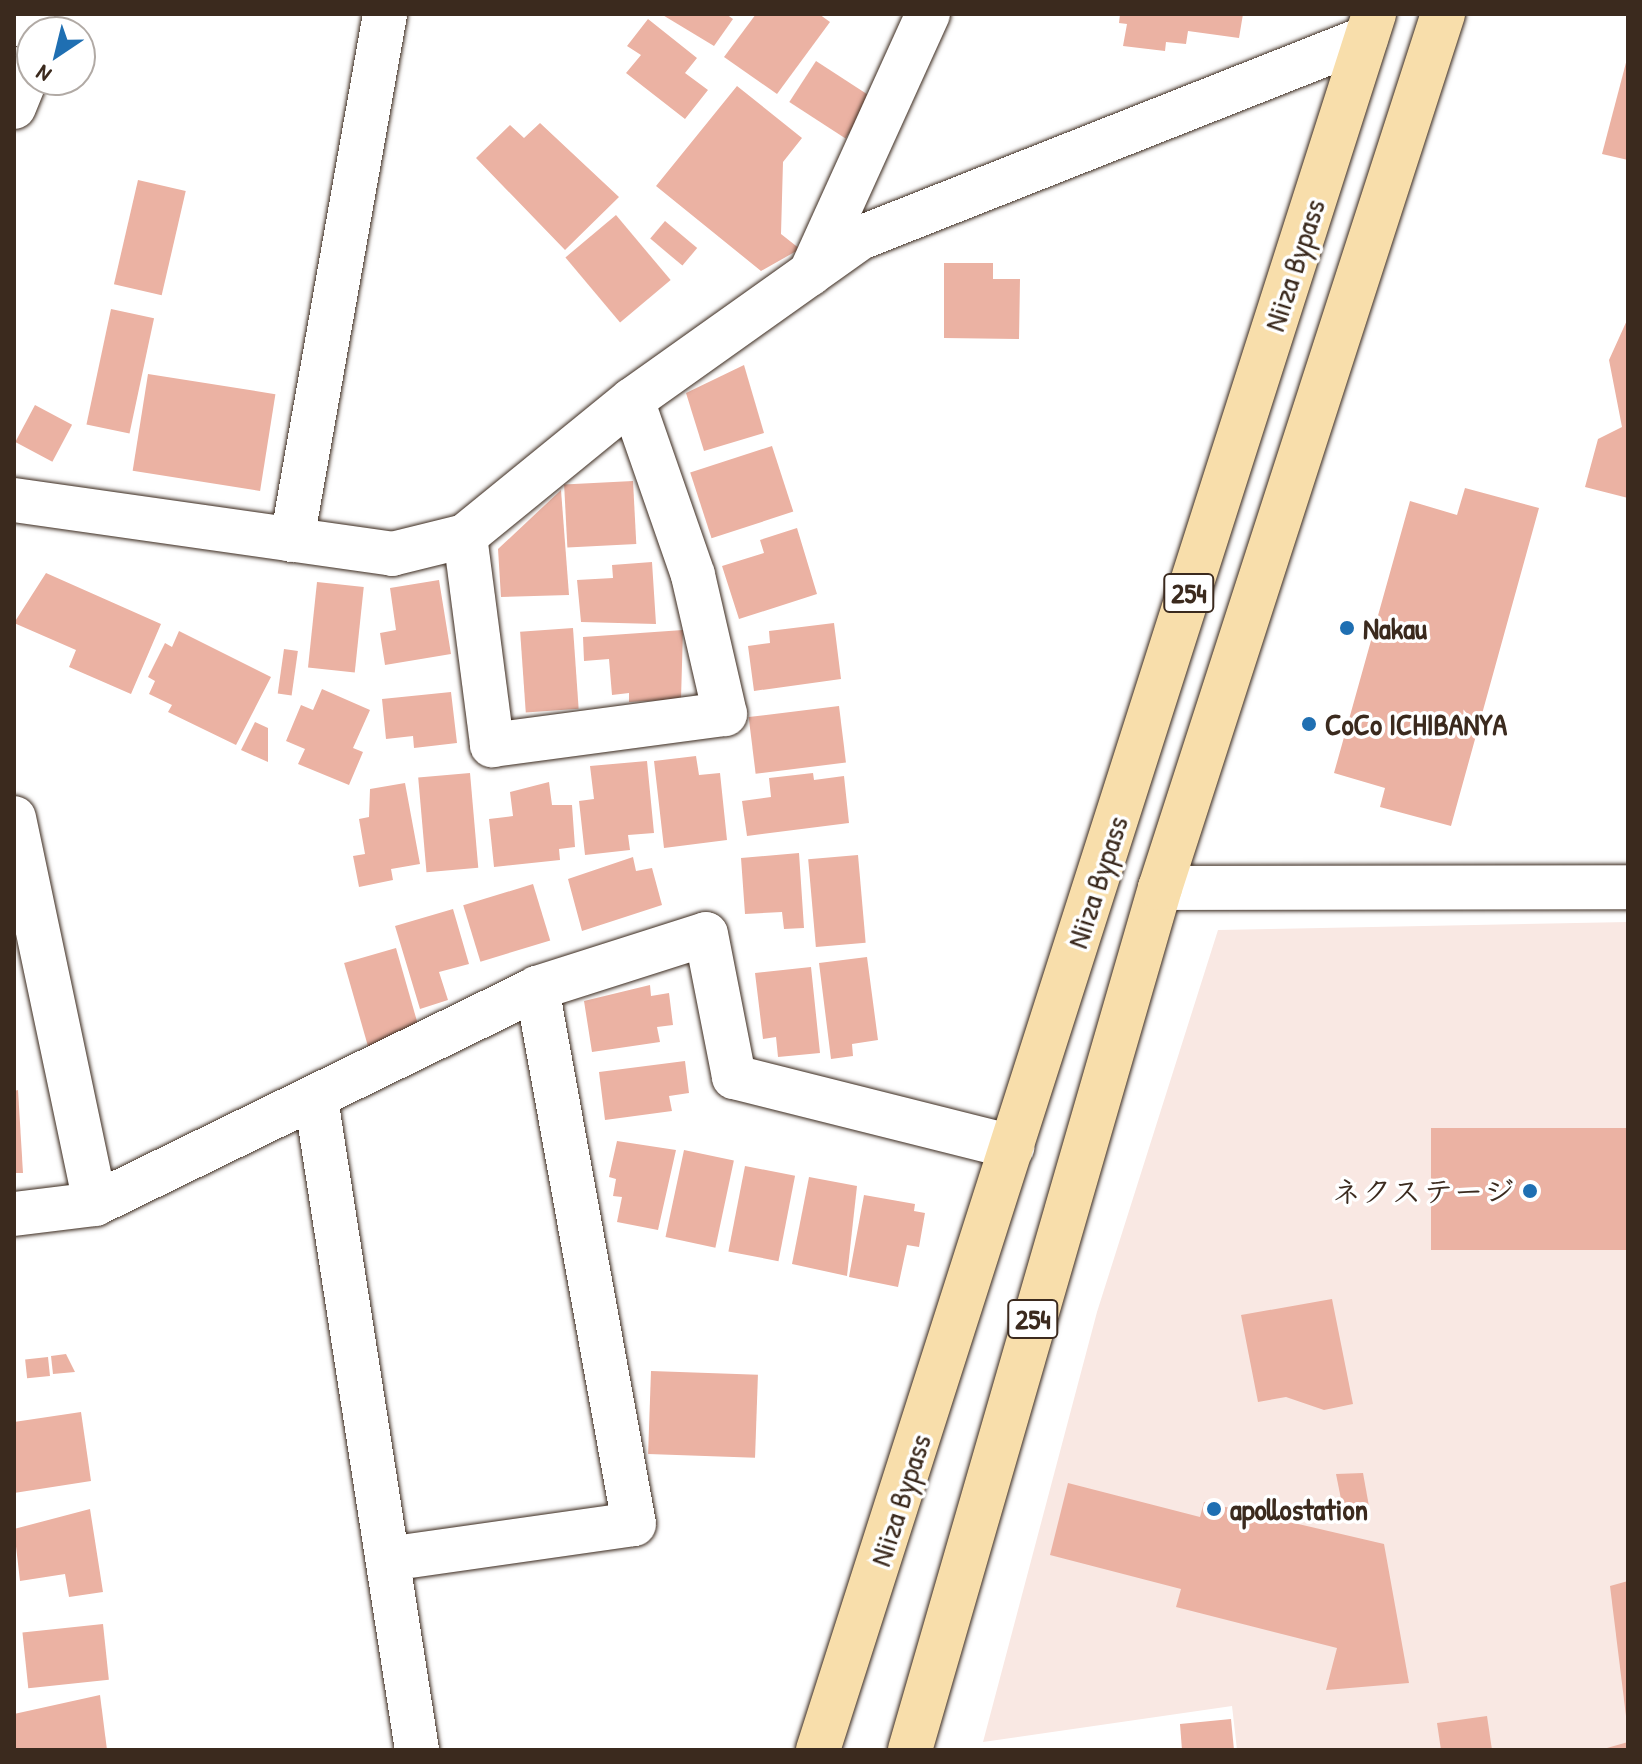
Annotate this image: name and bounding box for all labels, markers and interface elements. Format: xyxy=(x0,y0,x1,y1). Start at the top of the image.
north arrow xyxy=(16,16,96,96)
text: N xyxy=(30,58,57,90)
street label: Niiza Bypass xyxy=(1256,195,1332,335)
road number: 254 xyxy=(1163,569,1215,617)
place label: Nakau xyxy=(1363,610,1427,646)
marker: Nakau xyxy=(1338,619,1356,637)
place label: CoCo ICHIBANYA xyxy=(1325,706,1507,742)
marker: CoCo ICHIBANYA xyxy=(1300,715,1318,733)
street label: Niiza Bypass xyxy=(1059,812,1135,952)
place label: ネクステージ xyxy=(1334,1173,1514,1209)
marker: ネクステージ xyxy=(1521,1182,1539,1200)
road number: 254 xyxy=(1007,1295,1059,1343)
street label: Niiza Bypass xyxy=(862,1430,938,1570)
place label: apollostation xyxy=(1230,1491,1368,1527)
marker: apollostation xyxy=(1205,1500,1223,1518)

